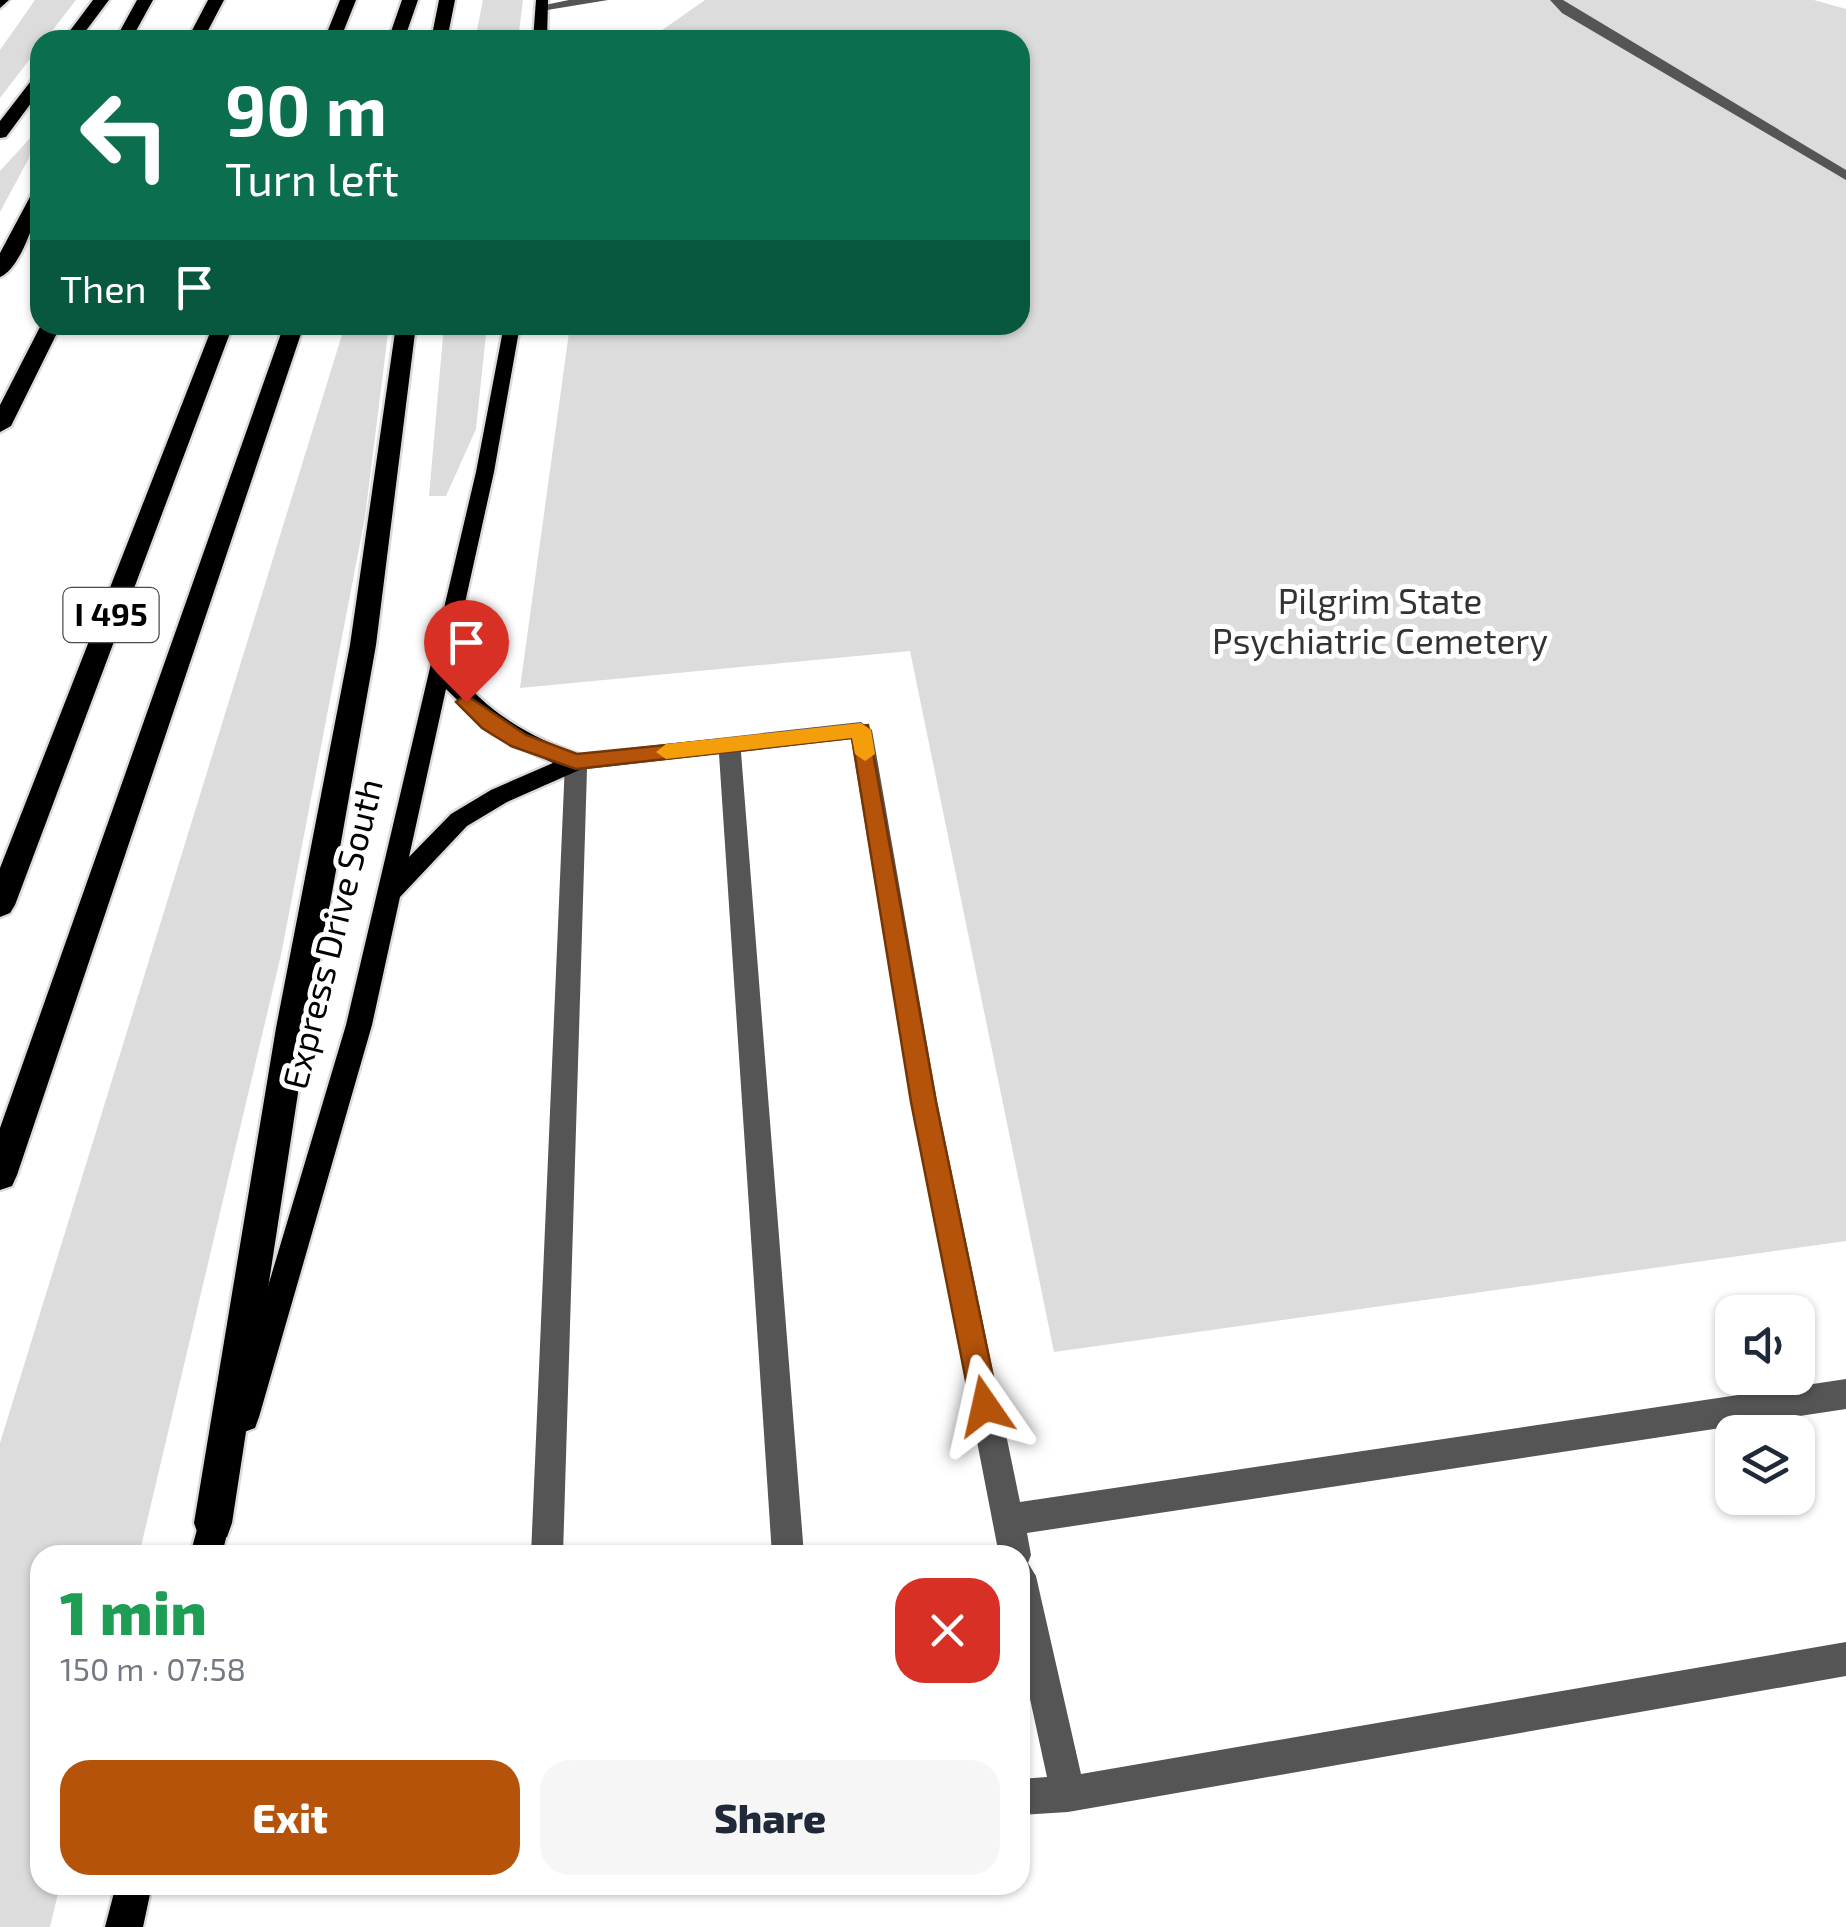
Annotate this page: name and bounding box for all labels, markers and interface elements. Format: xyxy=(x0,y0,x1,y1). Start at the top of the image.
text: 90 m xyxy=(225,66,387,150)
icon: left xyxy=(60,70,190,200)
text: Turn left xyxy=(225,151,399,205)
icon: arrive xyxy=(167,260,222,315)
text: Then xyxy=(60,265,147,311)
park label: Pilgrim State Psychiatric Cemetery xyxy=(1212,579,1548,661)
road number: I 495 xyxy=(64,588,158,642)
pin xyxy=(424,600,509,703)
icon: arrive xyxy=(439,615,494,670)
street label: Express Drive South xyxy=(272,774,390,1093)
map controls xyxy=(1715,1295,1815,1515)
button: sound xyxy=(1715,1295,1815,1395)
position arrow xyxy=(933,1354,1037,1458)
button: layers xyxy=(1715,1415,1815,1515)
text: 1 min xyxy=(60,1575,207,1647)
button: close xyxy=(895,1578,1000,1683)
text: 150 m · 07:58 xyxy=(60,1649,246,1687)
button: Exit xyxy=(60,1760,520,1875)
button: Share xyxy=(540,1760,1000,1875)

